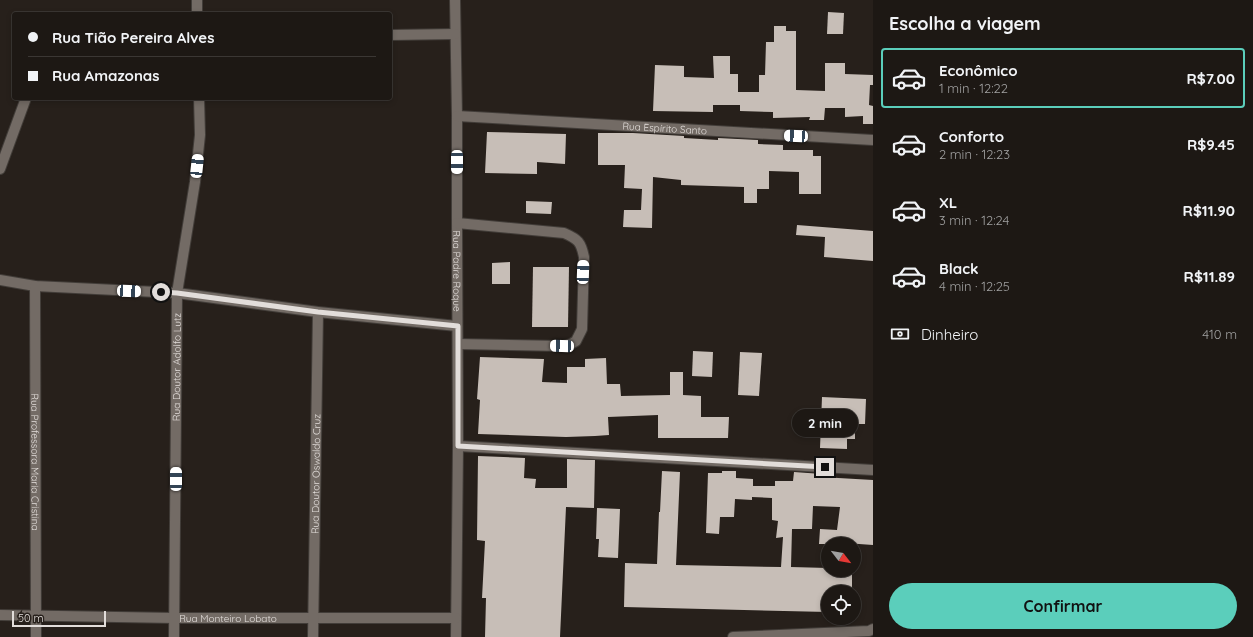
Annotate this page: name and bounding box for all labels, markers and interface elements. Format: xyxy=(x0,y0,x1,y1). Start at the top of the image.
text: Escolha a viagem xyxy=(889,12,1041,35)
text: Rua Tião Pereira Alves xyxy=(52,28,214,47)
icon: car xyxy=(891,60,927,96)
text: Econômico xyxy=(939,61,1018,80)
text: Rua Amazonas xyxy=(52,66,159,85)
text: R$7.00 xyxy=(1186,69,1235,88)
text: 1 min · 12:22 xyxy=(939,80,1008,96)
street label: Rua Espírito Santo xyxy=(622,120,707,137)
icon: car xyxy=(891,126,927,162)
text: Conforto xyxy=(939,127,1004,146)
car xyxy=(784,129,808,143)
text: R$9.45 xyxy=(1187,135,1235,154)
text: 2 min · 12:23 xyxy=(939,146,1010,162)
car xyxy=(451,150,463,174)
car xyxy=(190,153,204,179)
icon: car xyxy=(891,192,927,228)
text: XL xyxy=(939,193,957,212)
text: R$11.90 xyxy=(1183,201,1235,220)
text: 3 min · 12:24 xyxy=(939,212,1009,228)
street label: Rua Padre Roque xyxy=(450,230,463,312)
icon: car xyxy=(891,258,927,294)
text: Black xyxy=(939,259,979,278)
car xyxy=(577,260,589,284)
text: R$11.89 xyxy=(1184,267,1235,286)
text: 4 min · 12:25 xyxy=(939,278,1010,294)
route start xyxy=(152,283,170,301)
car xyxy=(117,284,141,298)
street label: Rua Doutor Adolfo Lutz xyxy=(170,313,184,421)
icon: cash xyxy=(889,323,911,345)
text: Dinheiro xyxy=(921,325,978,344)
text: 410 m xyxy=(1202,326,1237,342)
car xyxy=(550,340,574,352)
street label: Rua Professora Maria Cristina xyxy=(28,393,42,531)
callout: 2 min xyxy=(792,409,858,437)
street label: Rua Doutor Oswaldo Cruz xyxy=(309,414,323,534)
text: 2 min xyxy=(808,415,842,431)
route end xyxy=(816,458,834,476)
car xyxy=(170,467,182,491)
north arrow xyxy=(821,537,861,577)
map controls xyxy=(821,537,861,625)
button: Confirmar xyxy=(889,583,1237,629)
button: locate xyxy=(821,585,861,625)
scale bar xyxy=(12,609,106,628)
text: 50 m xyxy=(18,611,44,625)
street label: Rua Monteiro Lobato xyxy=(179,612,277,625)

